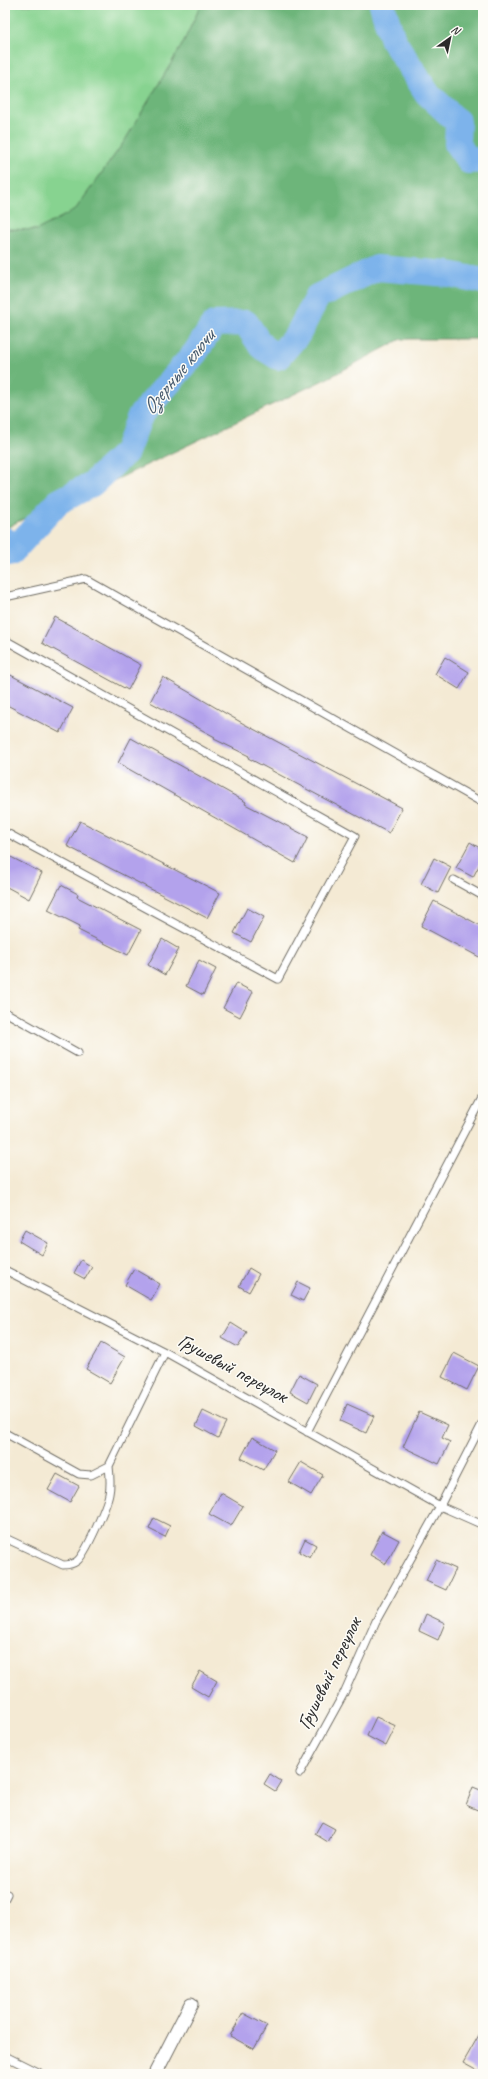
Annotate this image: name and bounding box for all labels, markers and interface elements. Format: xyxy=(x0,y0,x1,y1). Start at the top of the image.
north arrow xyxy=(430,18,470,58)
text: N xyxy=(449,22,464,39)
water label: Озерные ключи xyxy=(136,322,223,420)
street label: Грушевый переулок xyxy=(174,1328,294,1409)
street label: Грушевый переулок xyxy=(291,1611,368,1733)

